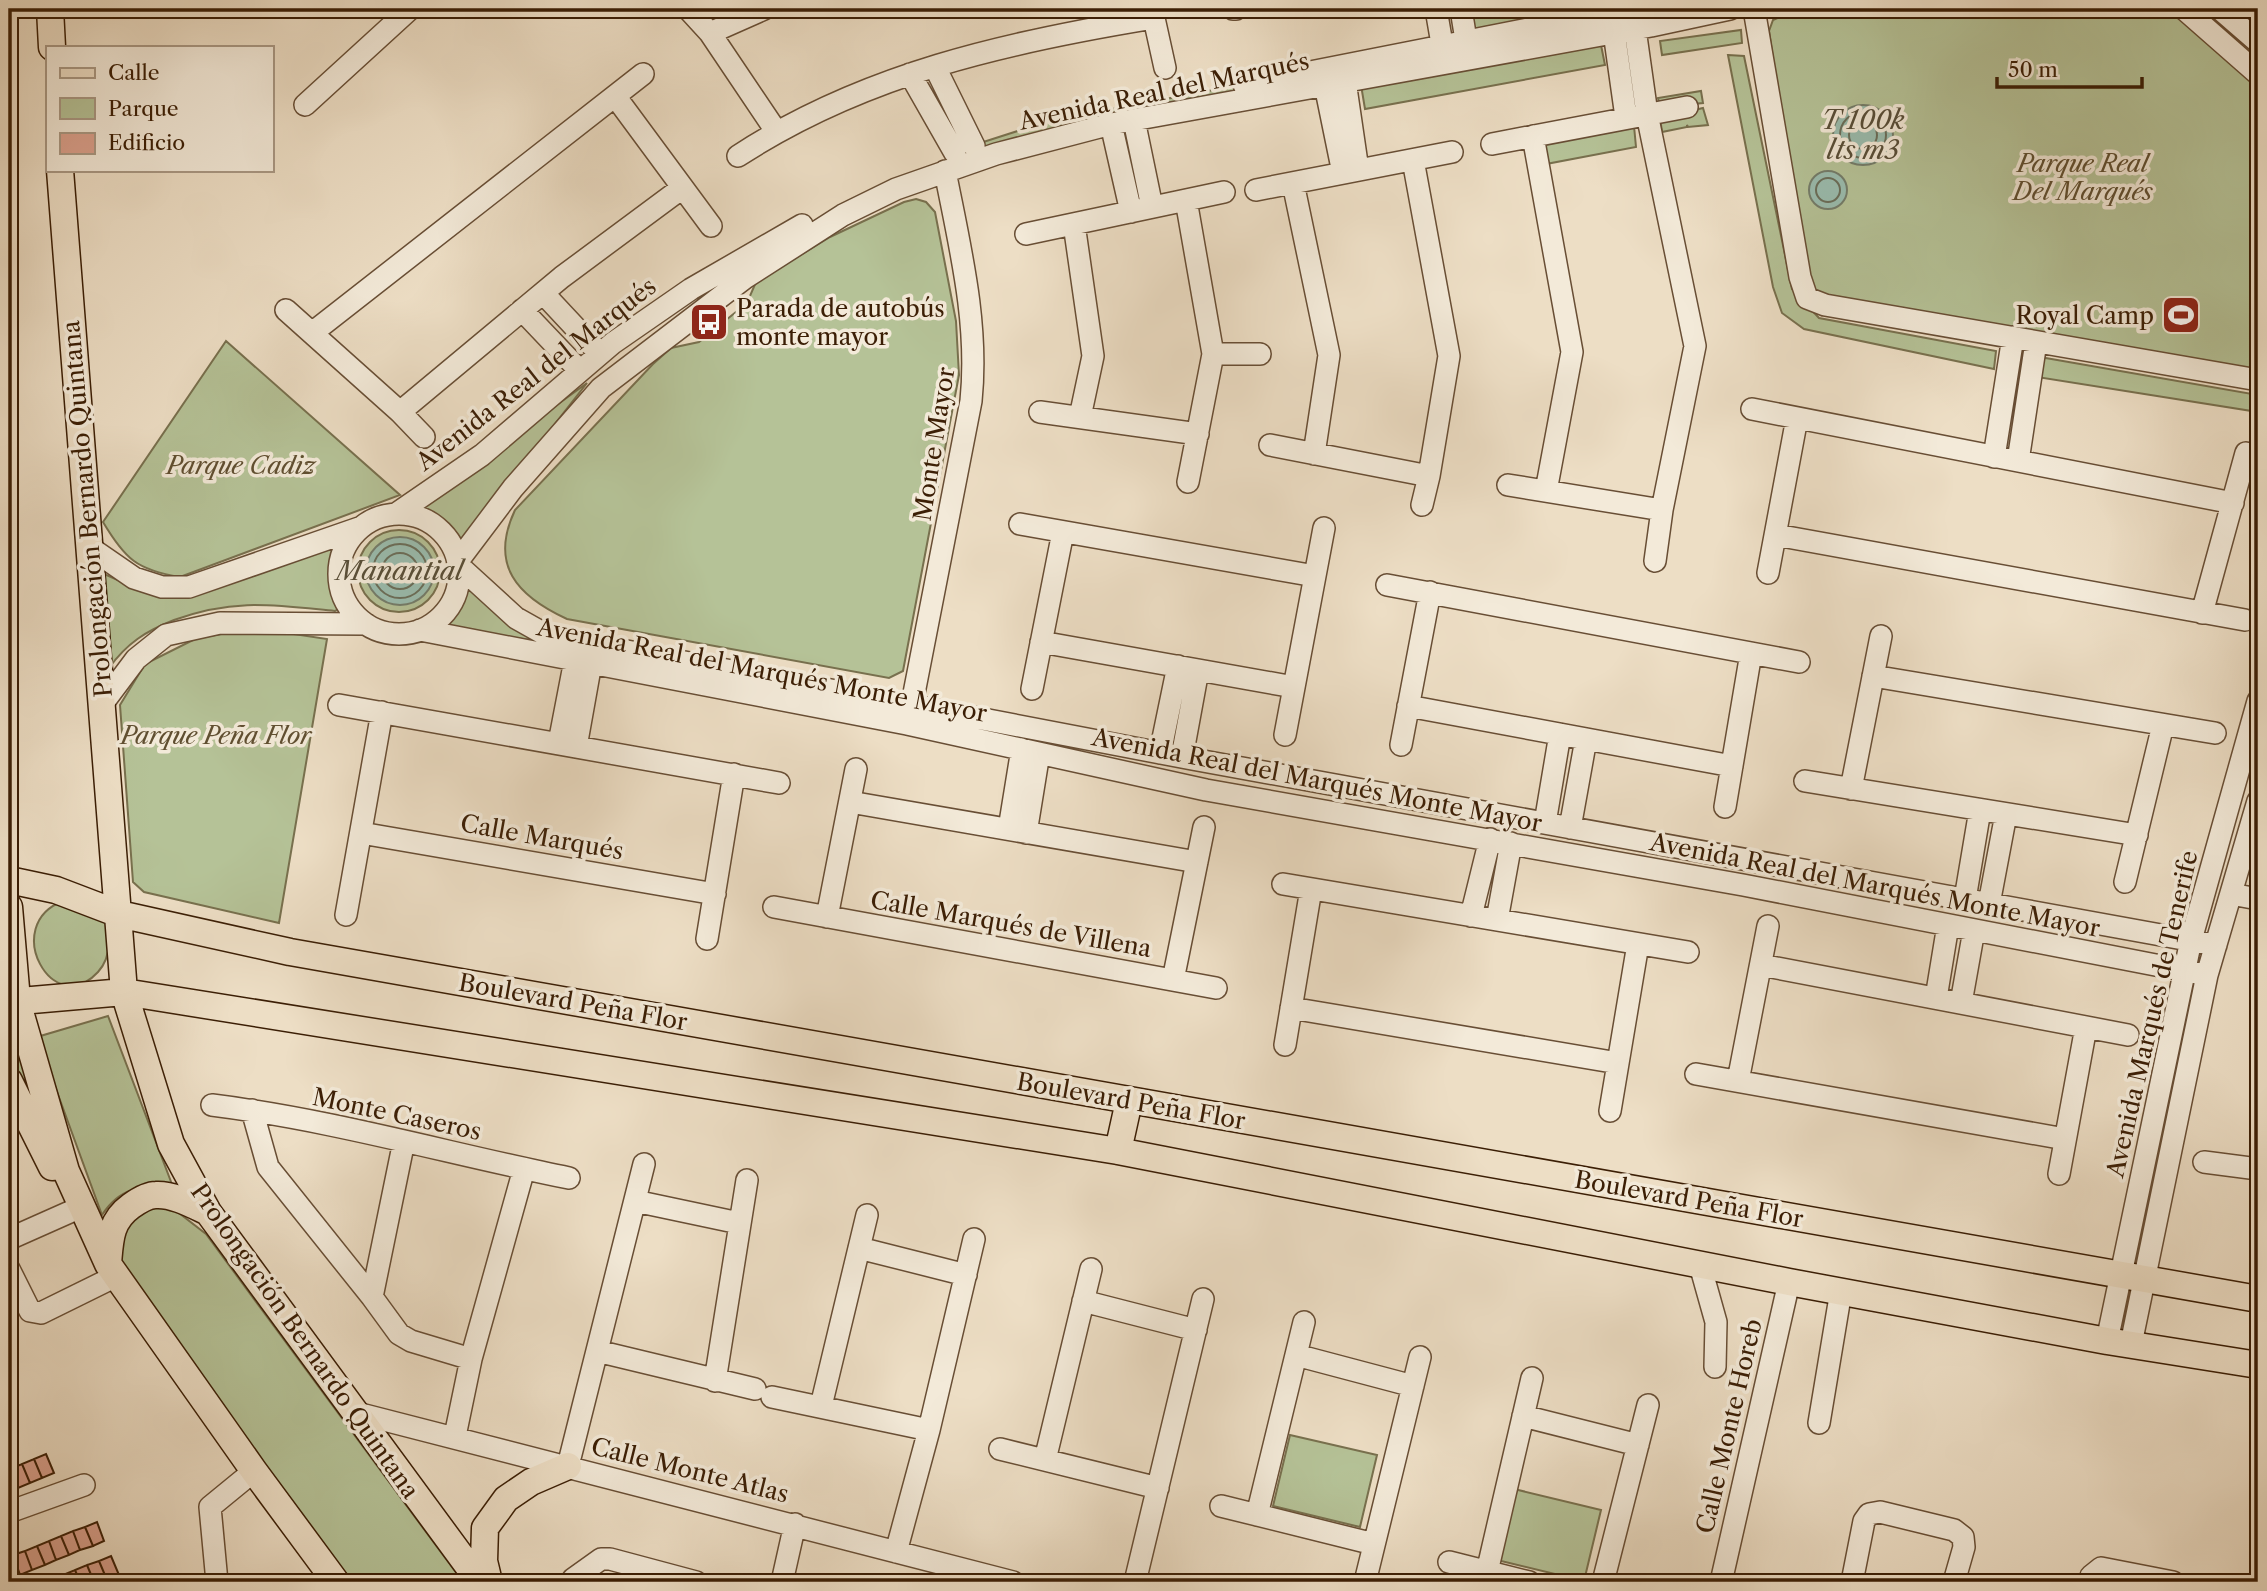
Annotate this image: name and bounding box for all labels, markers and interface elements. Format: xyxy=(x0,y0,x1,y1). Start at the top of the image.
legend xyxy=(46,46,273,172)
street label: Avenida Real del Marqués xyxy=(1015,46,1312,136)
scale bar xyxy=(1997,46,2143,90)
text: 50 m xyxy=(2008,57,2058,82)
text: Calle xyxy=(108,60,160,85)
text: Parque xyxy=(108,96,179,121)
water label: T 100k lts m3 xyxy=(1821,104,1905,166)
text: Edificio xyxy=(108,130,185,155)
park label: Parque Real Del Marqués xyxy=(2011,149,2153,206)
street label: Avenida Real del Marqués xyxy=(410,271,662,477)
place label: Parada de autobús monte mayor xyxy=(736,294,945,351)
sports icon: Royal Camp xyxy=(2160,294,2202,336)
bus stop icon: Parada de autobús monte mayor xyxy=(688,301,730,343)
place label: Royal Camp xyxy=(2015,301,2154,330)
street label: Prolongación Bernardo Quintana xyxy=(56,319,118,699)
street label: Monte Mayor xyxy=(908,365,960,523)
park label: Parque Cadiz xyxy=(164,451,317,480)
water label: Manantial xyxy=(333,555,466,587)
street label: Avenida Real del Marqués Monte Mayor xyxy=(534,612,989,728)
park label: Parque Peña Flor xyxy=(119,721,313,750)
street label: Avenida Real del Marqués Monte Mayor xyxy=(1089,722,1544,838)
street label: Calle Marqués xyxy=(458,808,626,866)
street label: Avenida Real del Marqués Monte Mayor xyxy=(1647,827,2102,943)
street label: Avenida Marqués de Tenerife xyxy=(2100,848,2204,1181)
street label: Calle Marqués de Villena xyxy=(868,885,1154,963)
street label: Boulevard Peña Flor xyxy=(456,968,690,1036)
street label: Boulevard Peña Flor xyxy=(1014,1067,1248,1135)
street label: Monte Caseros xyxy=(310,1082,484,1146)
street label: Boulevard Peña Flor xyxy=(1572,1165,1806,1233)
street label: Prolongación Bernardo Quintana xyxy=(185,1178,425,1504)
street label: Calle Monte Horeb xyxy=(1690,1316,1768,1536)
street label: Calle Monte Atlas xyxy=(588,1431,792,1509)

